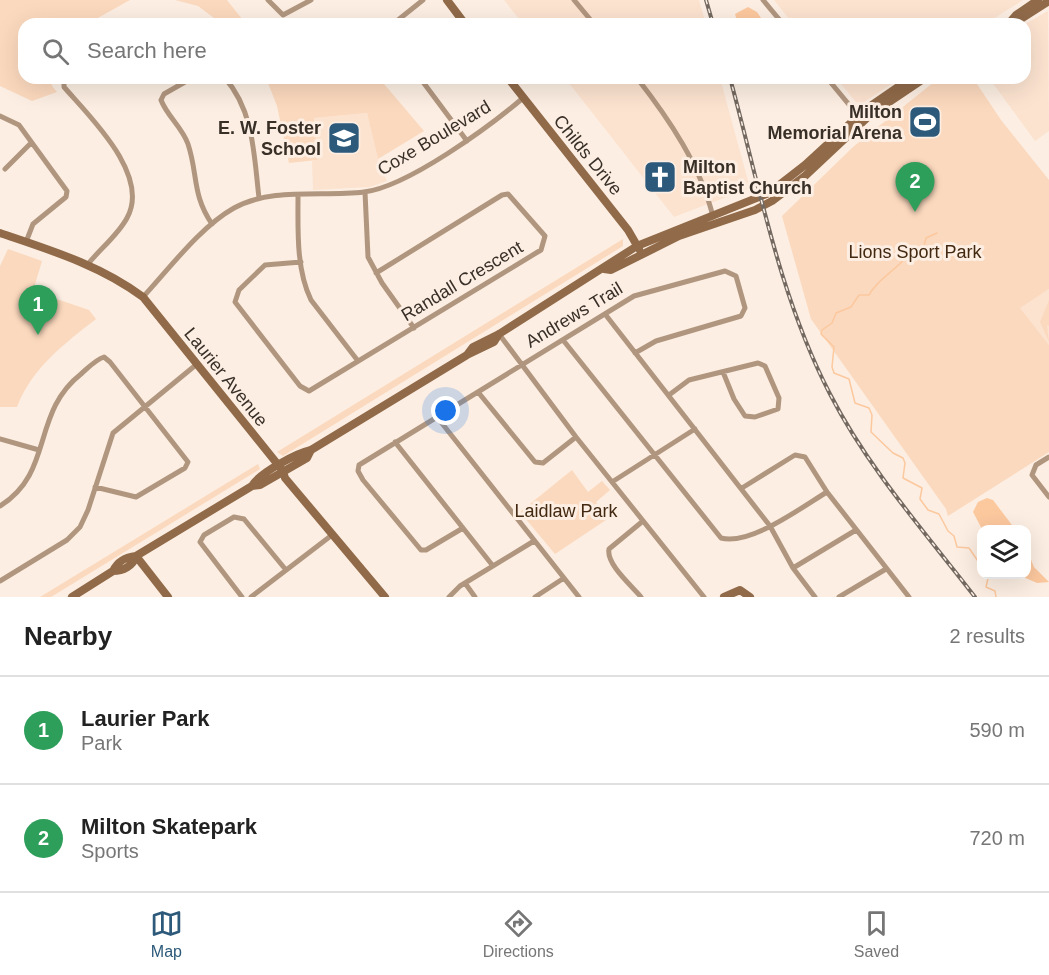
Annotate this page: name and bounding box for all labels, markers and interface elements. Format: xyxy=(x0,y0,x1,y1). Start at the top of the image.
search box xyxy=(18,18,1031,84)
icon: search xyxy=(39,35,72,68)
text: Search here xyxy=(87,38,207,63)
street label: Coxe Boulevard xyxy=(374,96,494,180)
place label: Milton Memorial Arena xyxy=(768,102,903,143)
sports icon: Milton Memorial Arena xyxy=(907,104,943,140)
street label: Childs Drive xyxy=(550,111,626,199)
place label: E. W. Foster School xyxy=(218,118,321,159)
school or university icon: E. W. Foster School xyxy=(326,120,362,156)
place label: Milton Baptist Church xyxy=(683,157,812,198)
church icon: Milton Baptist Church xyxy=(642,159,678,195)
pin: 2 xyxy=(896,162,934,212)
street label: Randall Crescent xyxy=(398,237,526,325)
park label: Lions Sport Park xyxy=(848,242,983,262)
street label: Andrews Trail xyxy=(522,278,626,352)
pin: 1 xyxy=(18,286,57,335)
street label: Laurier Avenue xyxy=(180,324,272,430)
your location xyxy=(431,396,460,425)
park label: Laidlaw Park xyxy=(514,501,619,521)
map controls xyxy=(977,525,1031,579)
button: layers xyxy=(977,525,1031,579)
text: Nearby xyxy=(24,621,112,651)
text: 2 results xyxy=(949,625,1025,647)
text: Laurier Park xyxy=(81,706,209,731)
text: 1 xyxy=(38,719,49,741)
text: 590 m xyxy=(969,719,1025,741)
text: Park xyxy=(81,732,122,754)
text: Milton Skatepark xyxy=(81,814,257,839)
text: 2 xyxy=(38,827,49,849)
text: 720 m xyxy=(969,827,1025,849)
text: Sports xyxy=(81,840,139,862)
tab: Map xyxy=(150,907,183,961)
tab: Directions xyxy=(483,907,554,961)
tab: Saved xyxy=(854,907,899,961)

